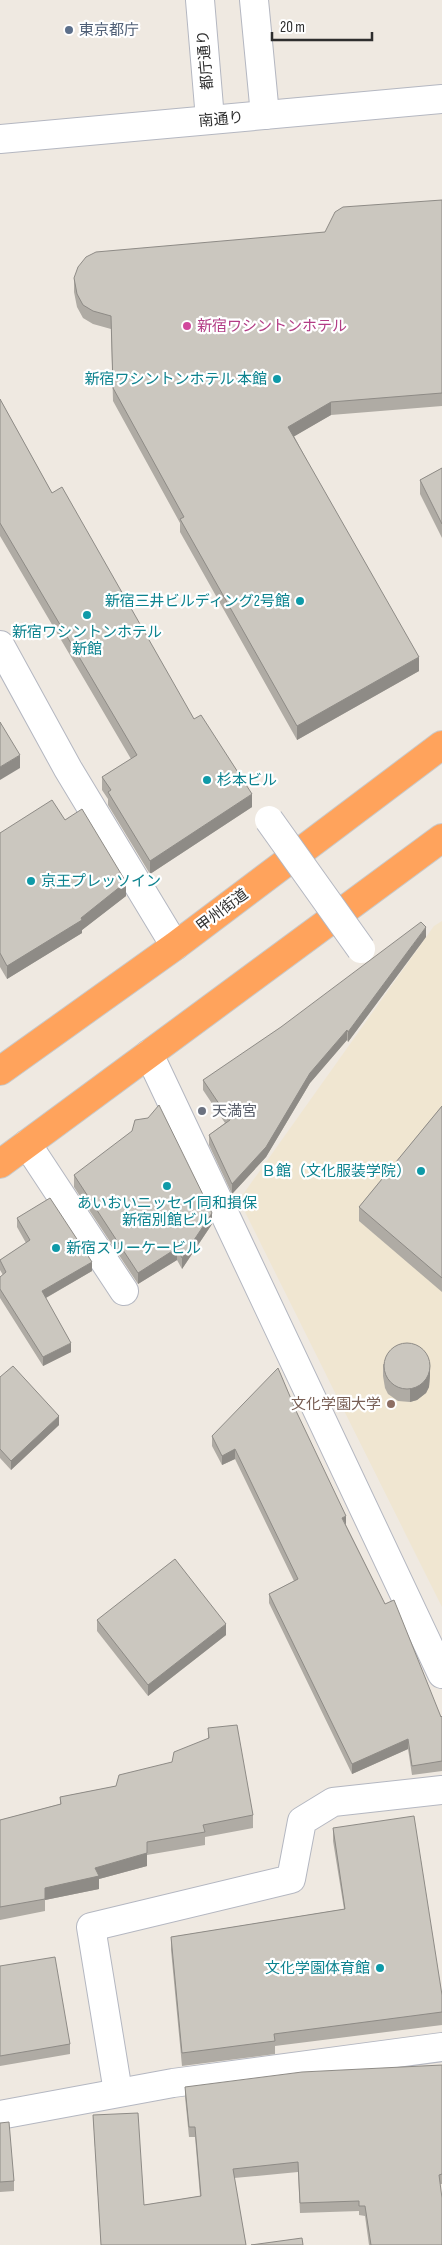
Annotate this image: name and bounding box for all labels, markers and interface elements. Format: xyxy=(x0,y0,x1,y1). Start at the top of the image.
scale bar xyxy=(272,10,372,42)
text: 20 m xyxy=(280,18,305,37)
place label: 東京都庁 xyxy=(79,21,139,40)
marker: 東京都庁 xyxy=(63,24,75,36)
street label: 都庁通り xyxy=(193,29,218,91)
street label: 南通り xyxy=(198,108,244,131)
place label: 新宿ワシントンホテル xyxy=(197,317,347,336)
marker: 新宿ワシントンホテル xyxy=(181,320,193,332)
place label: 新宿ワシントンホテル 本館 xyxy=(85,370,267,389)
marker: 新宿ワシントンホテル 本館 xyxy=(271,373,283,385)
place label: 新宿三井ビルディング2号館 xyxy=(105,592,290,611)
marker: 新宿三井ビルディング2号館 xyxy=(294,595,306,607)
marker: 新宿ワシントンホテル 新館 xyxy=(81,609,93,621)
place label: 新宿ワシントンホテル 新館 xyxy=(12,623,162,659)
place label: 杉本ビル xyxy=(217,771,277,790)
marker: 杉本ビル xyxy=(201,774,213,786)
place label: 京王プレッソイン xyxy=(41,872,161,891)
marker: 京王プレッソイン xyxy=(25,875,37,887)
street label: 甲州街道 xyxy=(193,885,252,936)
place label: 天満宮 xyxy=(212,1102,257,1121)
marker: 天満宮 xyxy=(196,1105,208,1117)
place label: Ｂ館（文化服装学院） xyxy=(261,1162,411,1181)
marker: Ｂ館（文化服装学院） xyxy=(415,1165,427,1177)
marker: あいおいニッセイ同和損保 新宿別館ビル xyxy=(161,1180,173,1192)
place label: あいおいニッセイ同和損保 新宿別館ビル xyxy=(77,1194,257,1230)
place label: 新宿スリーケービル xyxy=(66,1239,201,1258)
marker: 新宿スリーケービル xyxy=(50,1242,62,1254)
place label: 文化学園大学 xyxy=(291,1395,381,1414)
marker: 文化学園大学 xyxy=(385,1398,397,1410)
place label: 文化学園体育館 xyxy=(265,1959,370,1978)
marker: 文化学園体育館 xyxy=(374,1962,386,1974)

